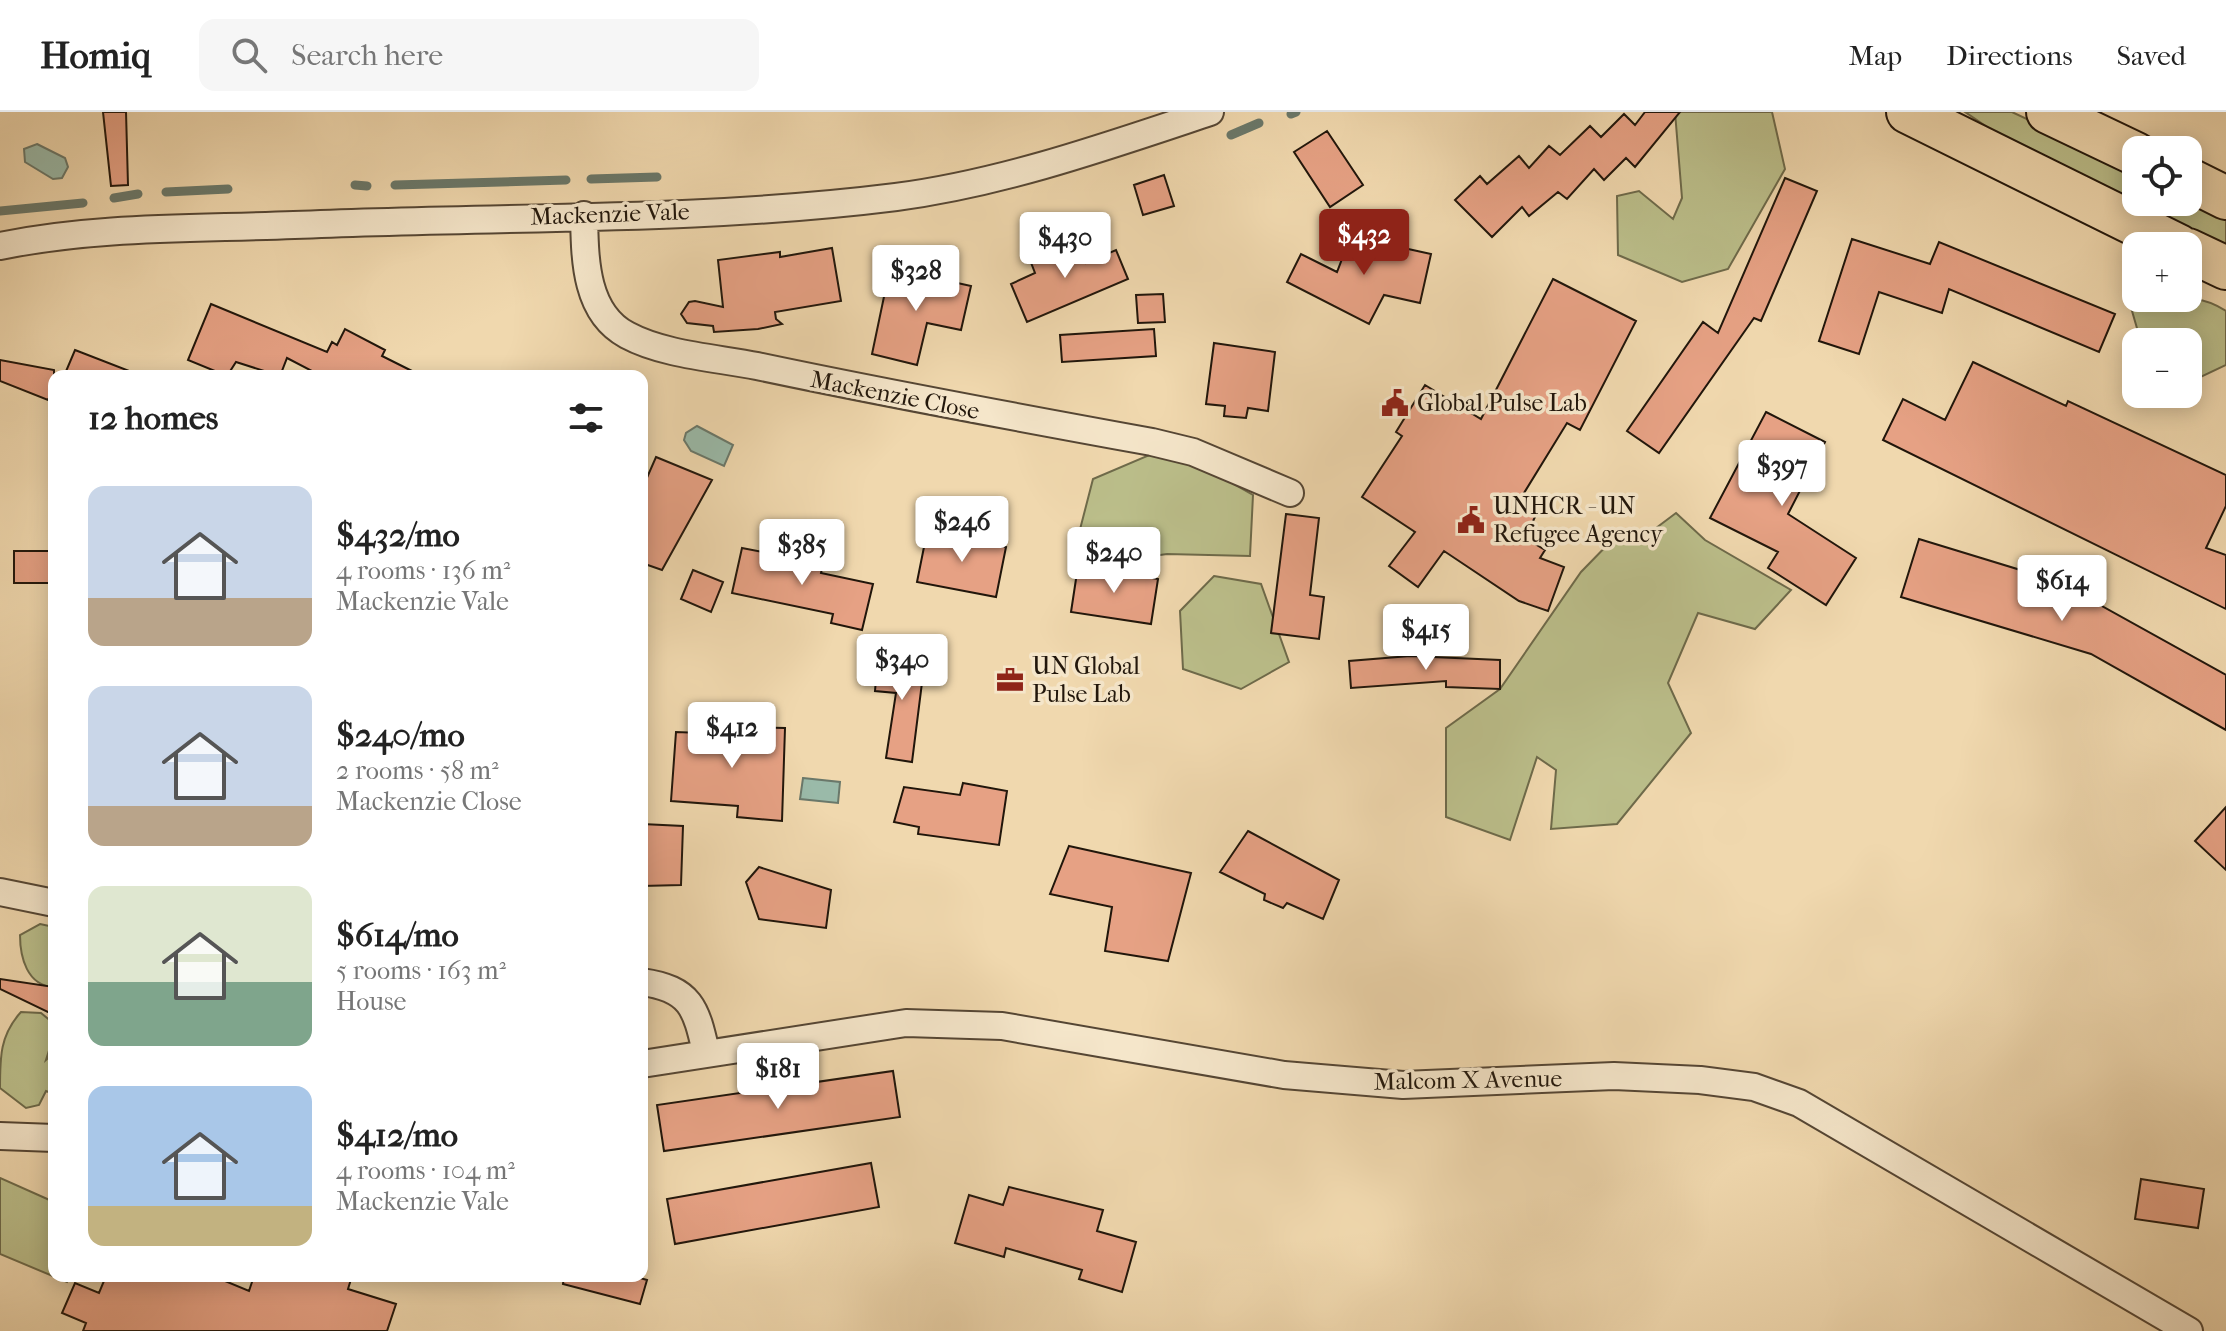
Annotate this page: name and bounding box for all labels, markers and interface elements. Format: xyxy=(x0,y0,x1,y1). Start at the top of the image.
search box xyxy=(199,19,759,91)
text: Homiq xyxy=(40,33,151,78)
icon: search xyxy=(227,33,271,77)
text: Search here xyxy=(291,38,443,73)
text: Map xyxy=(1849,39,1902,72)
text: Directions xyxy=(1946,39,2073,72)
text: Saved xyxy=(2117,39,2186,72)
map controls xyxy=(2122,136,2202,408)
button: locate xyxy=(2122,136,2202,216)
street label: Mackenzie Vale xyxy=(530,197,690,231)
pin: $432 xyxy=(1317,209,1411,277)
pin: $430 xyxy=(1018,212,1112,280)
text: $432 xyxy=(1337,219,1391,250)
text: $430 xyxy=(1038,222,1092,253)
button: + xyxy=(2122,232,2202,312)
pin: $328 xyxy=(869,245,963,313)
text: $328 xyxy=(890,255,942,286)
button: − xyxy=(2122,328,2202,408)
street label: Mackenzie Close xyxy=(808,365,982,425)
public building icon: Global Pulse Lab xyxy=(1380,388,1410,418)
place label: Global Pulse Lab xyxy=(1417,389,1587,417)
icon: filters xyxy=(564,396,608,440)
text: 12 homes xyxy=(88,398,218,438)
pin: $397 xyxy=(1735,440,1829,508)
text: $397 xyxy=(1756,450,1808,481)
place label: UNHCR - UN Refugee Agency xyxy=(1493,492,1664,548)
pin: $246 xyxy=(915,496,1009,564)
public building icon: UNHCR - UN Refugee Agency xyxy=(1456,505,1486,535)
text: $246 xyxy=(933,506,991,537)
text: $432/mo xyxy=(336,515,460,555)
icon: home xyxy=(152,518,248,614)
pin: $385 xyxy=(755,519,849,587)
pin: $240 xyxy=(1067,527,1161,595)
text: $385 xyxy=(777,529,827,560)
text: $240 xyxy=(1085,537,1143,568)
text: 4 rooms · 136 m² xyxy=(336,555,510,586)
pin: $614 xyxy=(2015,555,2109,623)
text: $614 xyxy=(2036,565,2088,596)
text: Mackenzie Vale xyxy=(336,586,509,617)
pin: $415 xyxy=(1379,604,1473,672)
text: $415 xyxy=(1401,614,1451,645)
pin: $340 xyxy=(855,634,949,702)
text: $340 xyxy=(875,644,929,675)
place label: UN Global Pulse Lab xyxy=(1032,652,1140,708)
office icon: UN Global Pulse Lab xyxy=(995,665,1025,695)
pin: $412 xyxy=(685,702,779,770)
text: $412 xyxy=(706,712,758,743)
text: $240/mo xyxy=(336,715,465,755)
icon: home xyxy=(152,718,248,814)
text: 2 rooms · 58 m² xyxy=(336,755,499,786)
text: Mackenzie Close xyxy=(336,786,522,817)
text: $614/mo xyxy=(336,915,459,955)
icon: home xyxy=(152,918,248,1014)
text: 5 rooms · 163 m² xyxy=(336,955,506,986)
text: House xyxy=(336,986,406,1017)
pin: $181 xyxy=(731,1043,825,1111)
text: $181 xyxy=(755,1053,801,1084)
street label: Malcom X Avenue xyxy=(1373,1064,1563,1096)
text: $412/mo xyxy=(336,1115,458,1155)
icon: home xyxy=(152,1118,248,1214)
text: 4 rooms · 104 m² xyxy=(336,1155,515,1186)
text: Mackenzie Vale xyxy=(336,1186,509,1217)

